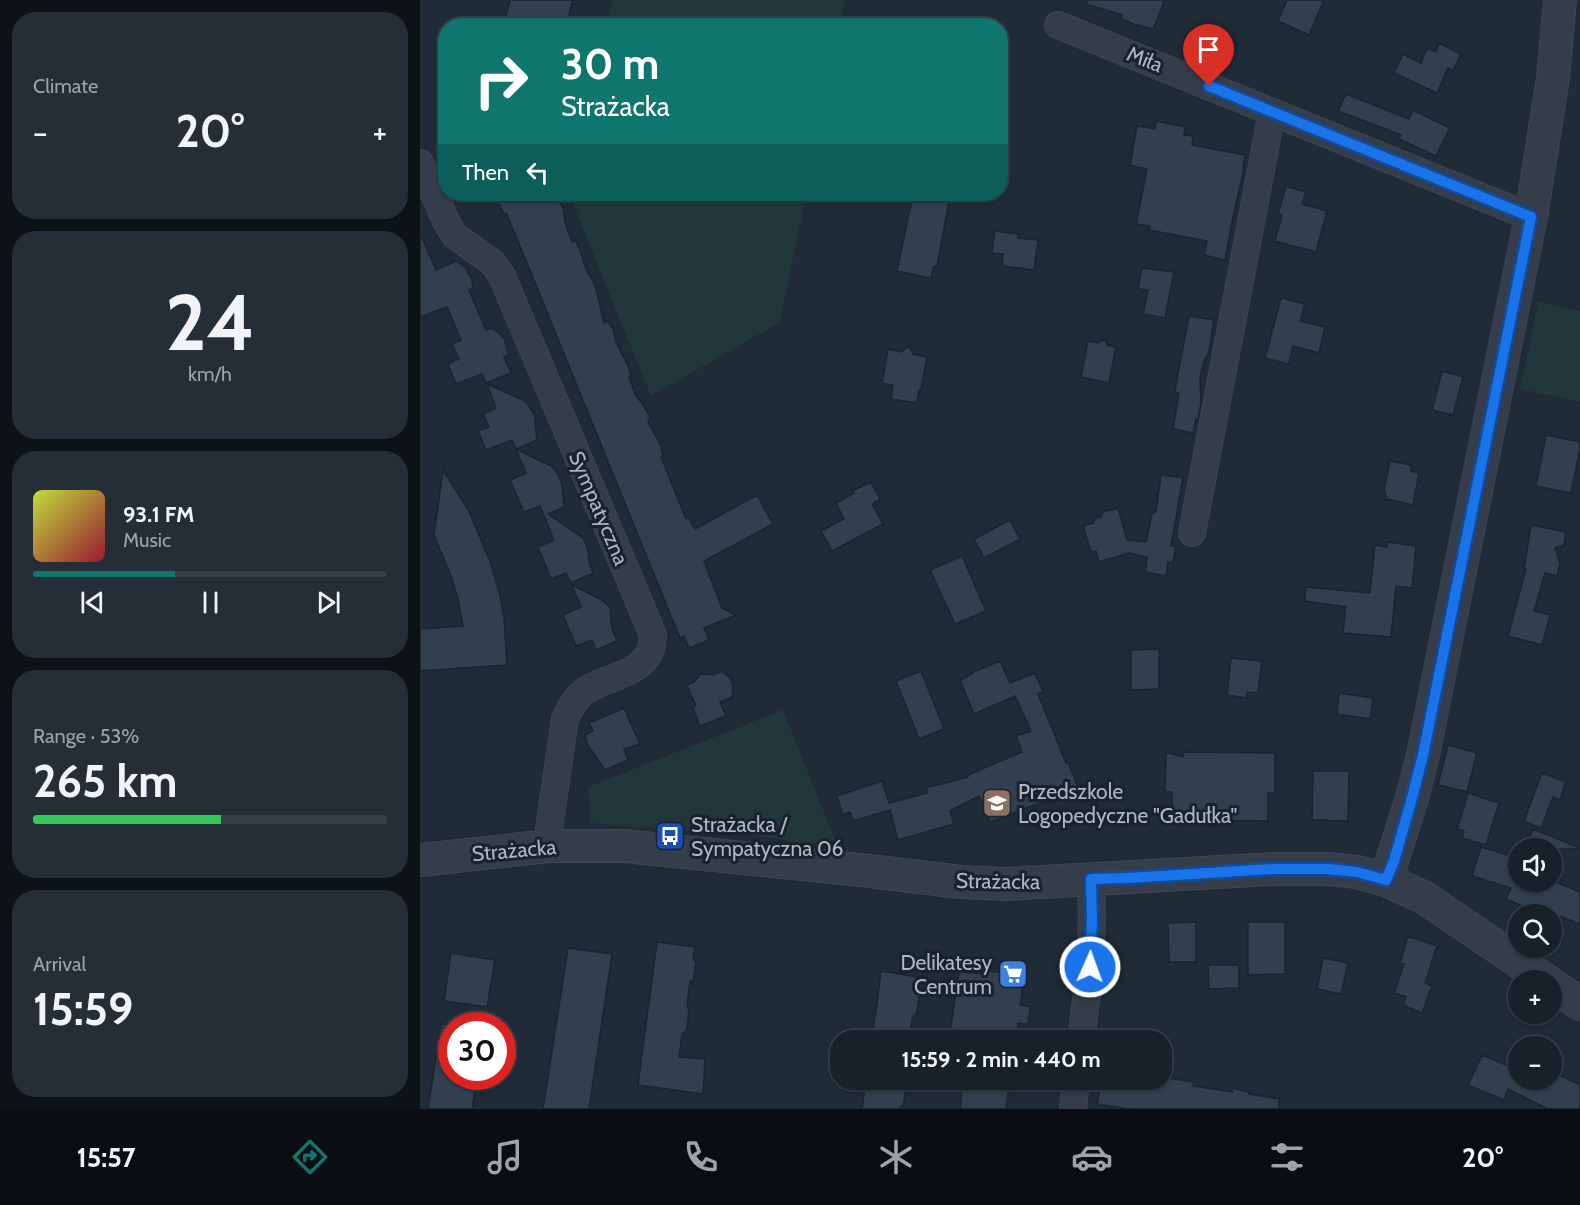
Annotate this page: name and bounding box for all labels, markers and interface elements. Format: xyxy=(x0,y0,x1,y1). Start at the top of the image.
pin xyxy=(1183,24,1234,86)
icon: arrive xyxy=(1192,33,1225,66)
text: 30 m xyxy=(561,38,659,90)
street label: Miła xyxy=(1123,41,1167,77)
icon: right xyxy=(462,42,540,120)
text: Climate xyxy=(33,74,98,98)
text: Strażacka xyxy=(561,90,670,123)
text: 20° xyxy=(176,104,244,158)
text: − xyxy=(33,112,48,152)
text: + xyxy=(372,112,387,152)
icon: left xyxy=(521,156,554,189)
text: Then xyxy=(462,159,509,186)
text: 24 xyxy=(165,275,255,370)
text: km/h xyxy=(188,362,232,386)
street label: Sympatyczna xyxy=(564,447,634,569)
text: 93.1 FM xyxy=(123,501,194,528)
text: Music xyxy=(123,528,171,552)
icon: previous xyxy=(76,586,109,619)
icon: pause xyxy=(194,586,227,619)
icon: next xyxy=(312,586,345,619)
text: Range · 53% xyxy=(33,724,139,748)
text: 265 km xyxy=(33,754,177,808)
place label: Przedszkole Logopedyczne "Gadułka" xyxy=(1018,779,1237,828)
school or university icon: Przedszkole Logopedyczne "Gadułka" xyxy=(981,787,1013,819)
place label: Strażacka / Sympatyczna 06 xyxy=(691,812,844,861)
bus stop icon: Strażacka / Sympatyczna 06 xyxy=(654,820,686,852)
street label: Strażacka xyxy=(471,834,557,866)
map controls xyxy=(1508,838,1562,1090)
button: sound xyxy=(1508,838,1562,892)
street label: Strażacka xyxy=(956,868,1040,894)
button: search xyxy=(1508,904,1562,958)
position arrow xyxy=(1058,935,1122,999)
place label: Delikatesy Centrum xyxy=(900,950,992,999)
text: Arrival xyxy=(33,952,86,976)
supermarket icon: Delikatesy Centrum xyxy=(997,958,1029,990)
button: + xyxy=(1508,970,1562,1024)
text: 15:59 xyxy=(33,982,133,1036)
speed limit sign: 30 xyxy=(438,1012,516,1090)
button: − xyxy=(1508,1036,1562,1090)
text: 15:59 · 2 min · 440 m xyxy=(901,1046,1101,1073)
icon: directions xyxy=(289,1136,331,1178)
icon: music xyxy=(484,1136,526,1178)
icon: phone xyxy=(680,1136,722,1178)
icon: climate xyxy=(875,1136,917,1178)
icon: car xyxy=(1071,1136,1113,1178)
icon: filters xyxy=(1266,1136,1308,1178)
text: 15:57 xyxy=(77,1141,135,1174)
text: 20° xyxy=(1462,1141,1503,1174)

